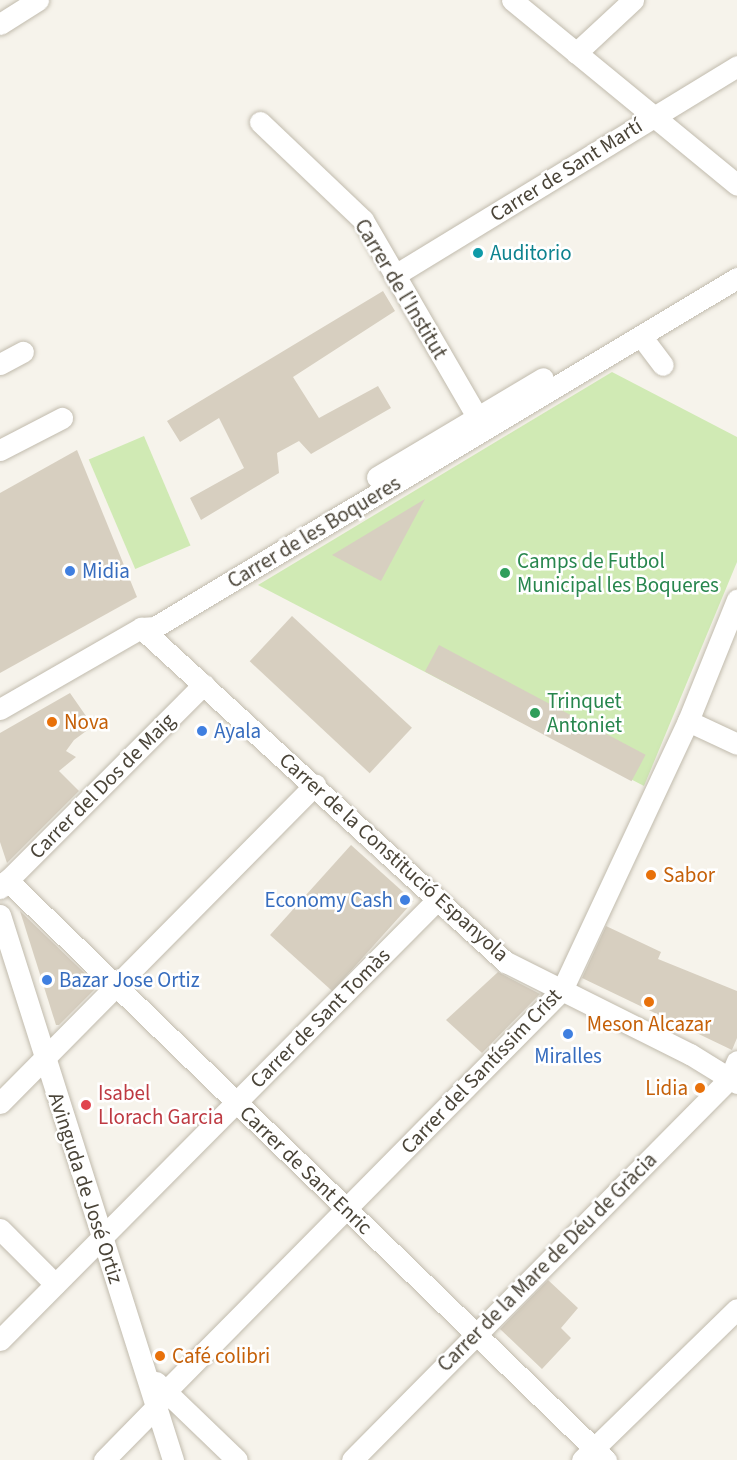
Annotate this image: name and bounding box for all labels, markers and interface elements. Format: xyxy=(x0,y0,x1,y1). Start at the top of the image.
street label: Carrer de Sant Martí xyxy=(485,113,647,227)
street label: Carrer de l'Institut xyxy=(349,214,453,364)
place label: Auditorio xyxy=(490,240,572,266)
marker: Auditorio xyxy=(471,246,485,260)
street label: Carrer de les Boqueres xyxy=(223,470,405,594)
place label: Camps de Futbol Municipal les Boqueres xyxy=(517,548,719,598)
place label: Midia xyxy=(82,558,130,584)
marker: Midia xyxy=(63,564,77,578)
marker: Camps de Futbol Municipal les Boqueres xyxy=(498,566,512,580)
place label: Trinquet Antoniet xyxy=(547,688,622,738)
marker: Trinquet Antoniet xyxy=(528,706,542,720)
street label: Carrer del Dos de Maig xyxy=(24,708,180,864)
place label: Nova xyxy=(64,709,109,735)
marker: Nova xyxy=(45,715,59,729)
place label: Ayala xyxy=(214,718,261,744)
marker: Ayala xyxy=(195,724,209,738)
street label: Carrer de la Constitució Espanyola xyxy=(274,747,514,967)
place label: Sabor xyxy=(663,862,715,888)
marker: Sabor xyxy=(644,868,658,882)
place label: Economy Cash xyxy=(265,887,393,913)
marker: Economy Cash xyxy=(398,893,412,907)
street label: Carrer de Sant Tomàs xyxy=(245,943,395,1093)
place label: Bazar Jose Ortiz xyxy=(59,967,200,993)
marker: Bazar Jose Ortiz xyxy=(40,973,54,987)
street label: Carrer del Santíssim Crist xyxy=(395,983,567,1159)
marker: Meson Alcazar xyxy=(642,995,656,1009)
place label: Meson Alcazar xyxy=(587,1011,711,1037)
marker: Miralles xyxy=(561,1027,575,1041)
place label: Miralles xyxy=(534,1043,602,1069)
place label: Lidia xyxy=(645,1075,688,1101)
place label: Isabel Llorach Garcia xyxy=(98,1080,223,1130)
marker: Lidia xyxy=(693,1081,707,1095)
street label: Avinguda de José Ortiz xyxy=(43,1089,129,1287)
marker: Isabel Llorach Garcia xyxy=(79,1098,93,1112)
street label: Carrer de Sant Enric xyxy=(235,1100,377,1240)
street label: Carrer de la Mare de Déu de Gràcia xyxy=(432,1147,662,1377)
place label: Café colibri xyxy=(172,1343,270,1369)
marker: Café colibri xyxy=(153,1349,167,1363)

